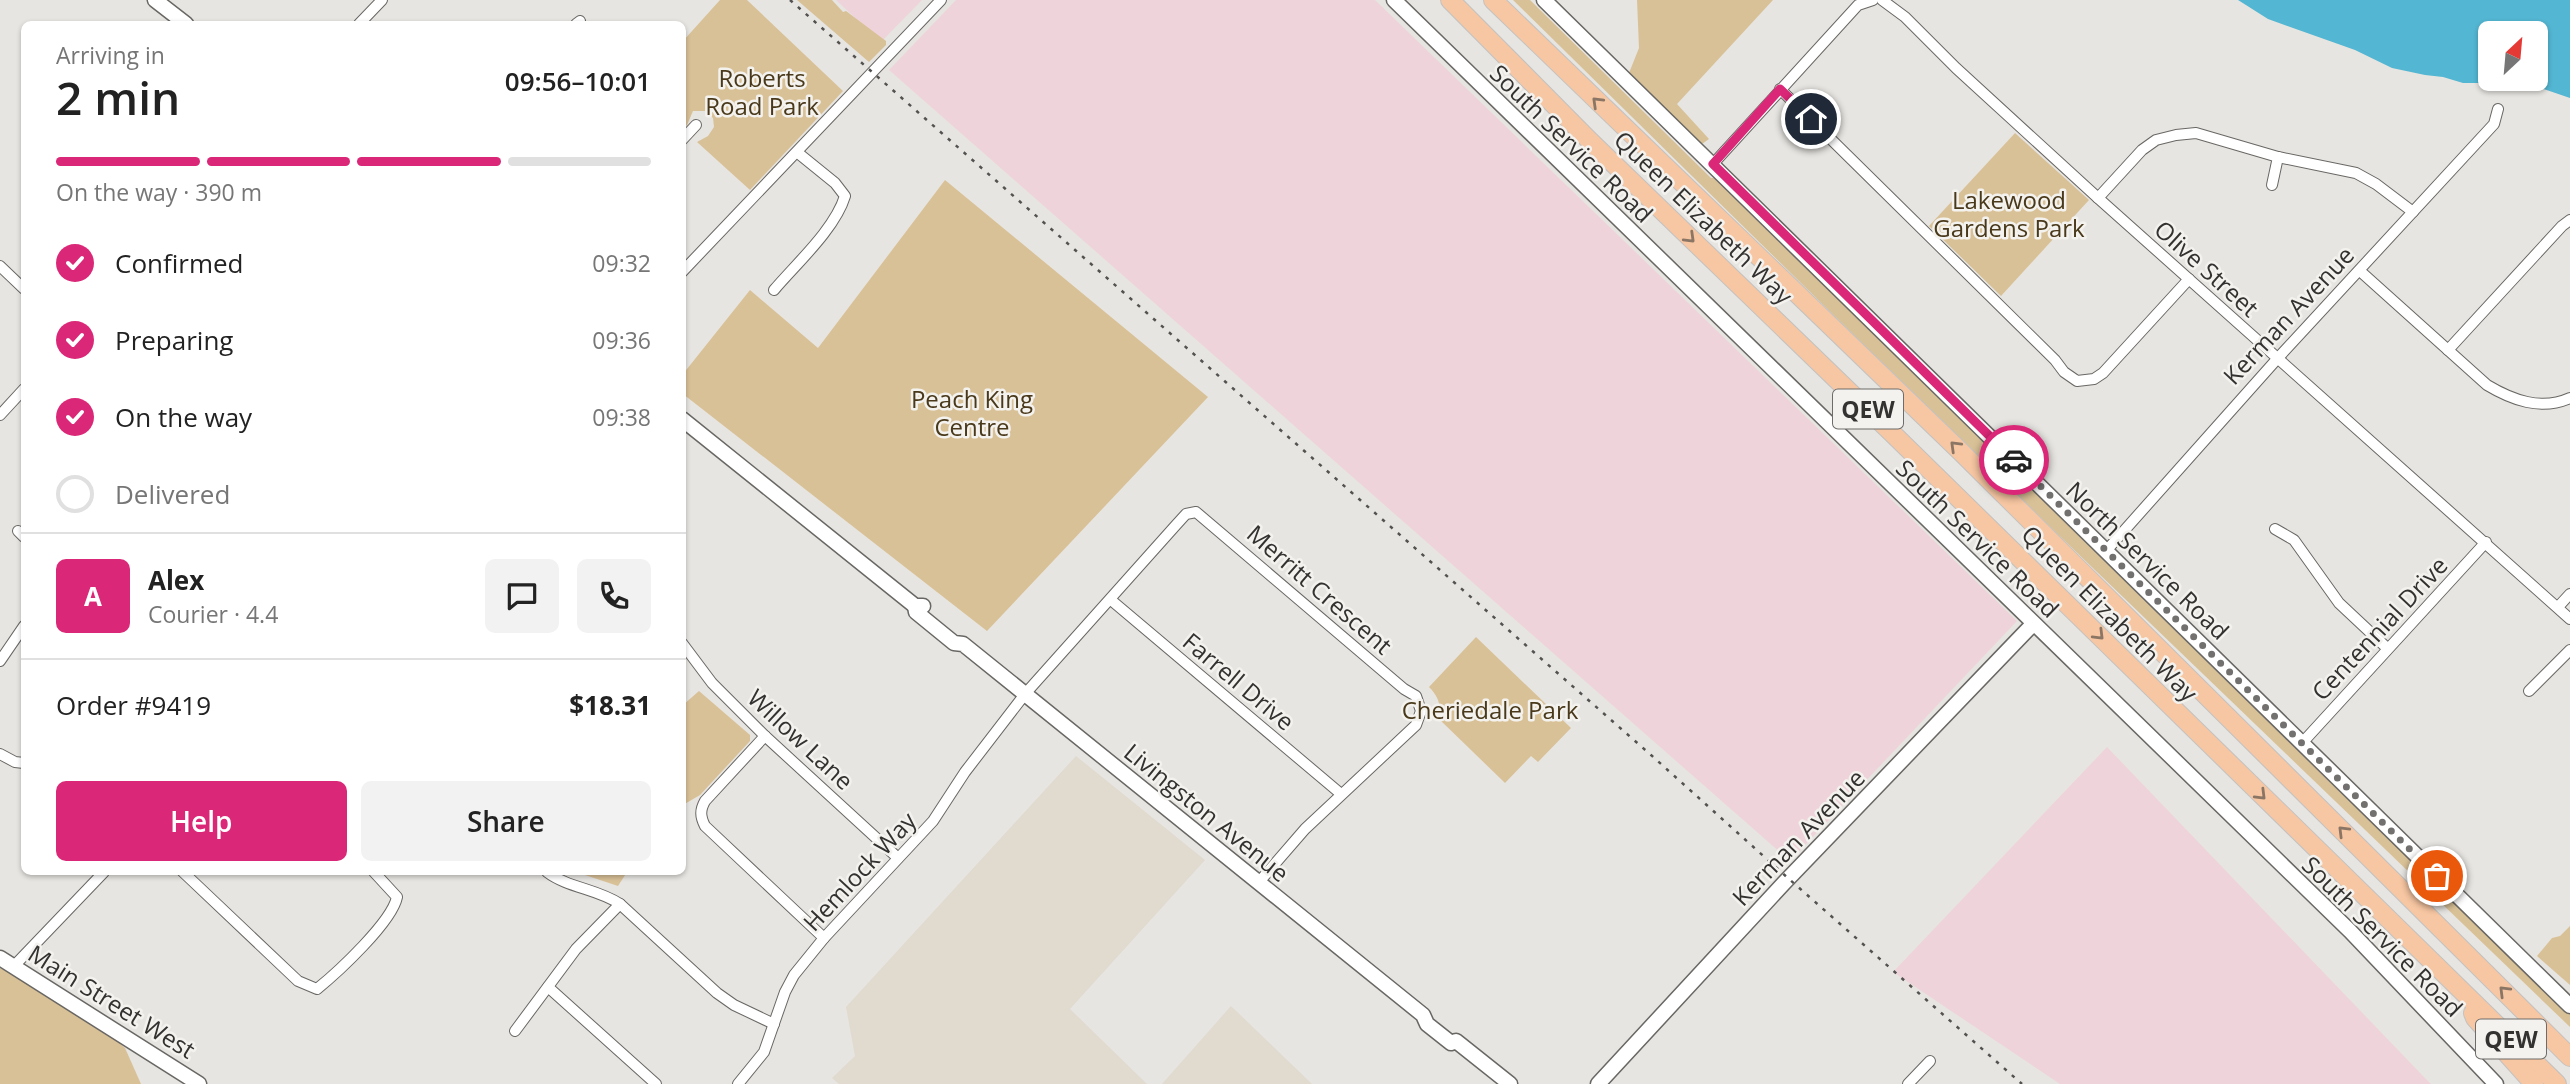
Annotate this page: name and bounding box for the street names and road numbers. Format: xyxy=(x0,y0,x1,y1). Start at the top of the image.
street label: South Service Road xyxy=(1483,57,1661,229)
street label: Queen Elizabeth Way xyxy=(1607,123,1801,312)
street label: Olive Street xyxy=(2148,212,2266,324)
street label: Kerman Avenue xyxy=(2215,239,2361,391)
road number: QEW xyxy=(1833,390,1903,428)
street label: South Service Road xyxy=(1889,452,2067,624)
street label: North Service Road xyxy=(2059,474,2237,646)
street label: Merritt Crescent xyxy=(1240,517,1400,661)
street label: Queen Elizabeth Way xyxy=(2015,518,2206,709)
street label: Centennial Drive xyxy=(2304,549,2454,707)
street label: Farrell Drive xyxy=(1176,625,1302,737)
street label: Willow Lane xyxy=(741,681,861,797)
street label: Livingston Avenue xyxy=(1118,735,1296,889)
street label: Kerman Avenue xyxy=(1724,762,1872,912)
street label: Hemlock Way xyxy=(795,804,923,938)
street label: South Service Road xyxy=(2295,848,2471,1024)
street label: Main Street West xyxy=(22,936,202,1066)
road number: QEW xyxy=(2476,1020,2546,1058)

